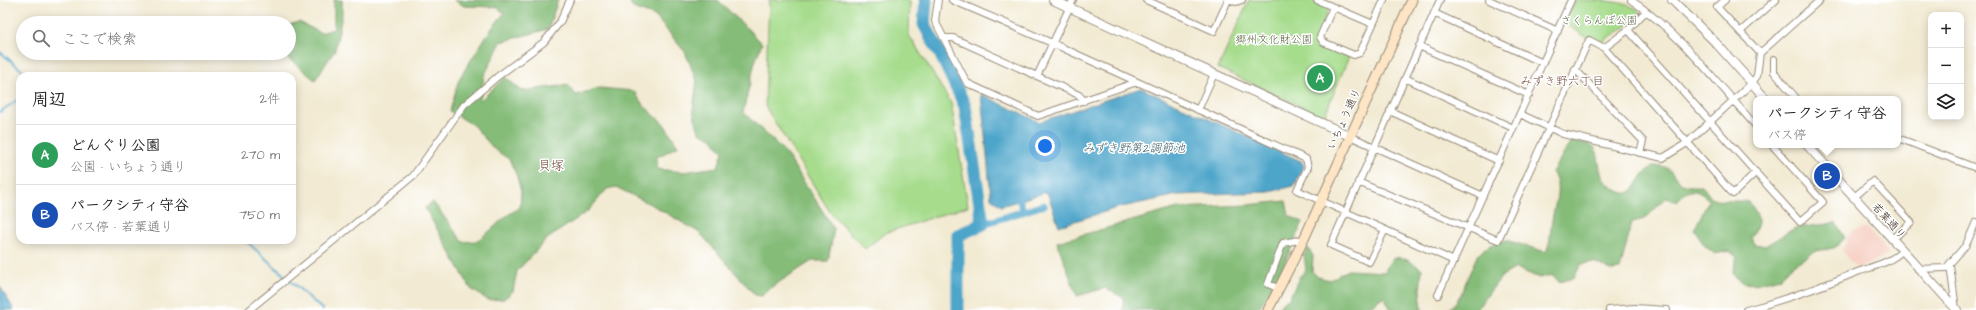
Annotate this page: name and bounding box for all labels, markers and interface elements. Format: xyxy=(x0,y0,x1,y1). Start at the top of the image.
map controls xyxy=(1928,12,1964,120)
button: + xyxy=(1928,12,1964,48)
park label: さくらんぼ公園 xyxy=(1561,13,1638,28)
search box xyxy=(16,16,296,60)
icon: search xyxy=(30,27,52,49)
text: ここで検索 xyxy=(62,29,137,50)
park label: 郷州文化財公園 xyxy=(1236,32,1313,47)
button: − xyxy=(1928,48,1964,84)
pin: A xyxy=(1307,63,1333,93)
district label: みずき野六丁目 xyxy=(1520,73,1604,90)
button: layers xyxy=(1928,84,1964,120)
street label: いちょう通り xyxy=(1324,86,1364,152)
text: 周辺 xyxy=(32,88,66,112)
text: 2件 xyxy=(260,90,280,108)
popup xyxy=(1753,96,1901,148)
text: パークシティ守谷 xyxy=(1767,103,1887,124)
text: バス停 xyxy=(1767,126,1806,144)
text: どんぐり公園 xyxy=(70,135,161,156)
your location xyxy=(1035,136,1055,156)
water label: みずき野第2調節池 xyxy=(1083,140,1186,157)
text: A xyxy=(41,146,49,164)
text: 270 m xyxy=(241,146,280,164)
district label: 貝塚 xyxy=(538,157,564,175)
text: 公園 · いちょう通り xyxy=(70,158,186,176)
pin: B xyxy=(1814,161,1840,191)
text: パークシティ守谷 xyxy=(70,195,189,216)
street label: 若葉通り xyxy=(1869,200,1909,242)
text: B xyxy=(40,206,50,224)
text: 750 m xyxy=(239,206,280,224)
text: バス停 · 若葉通り xyxy=(70,218,173,236)

